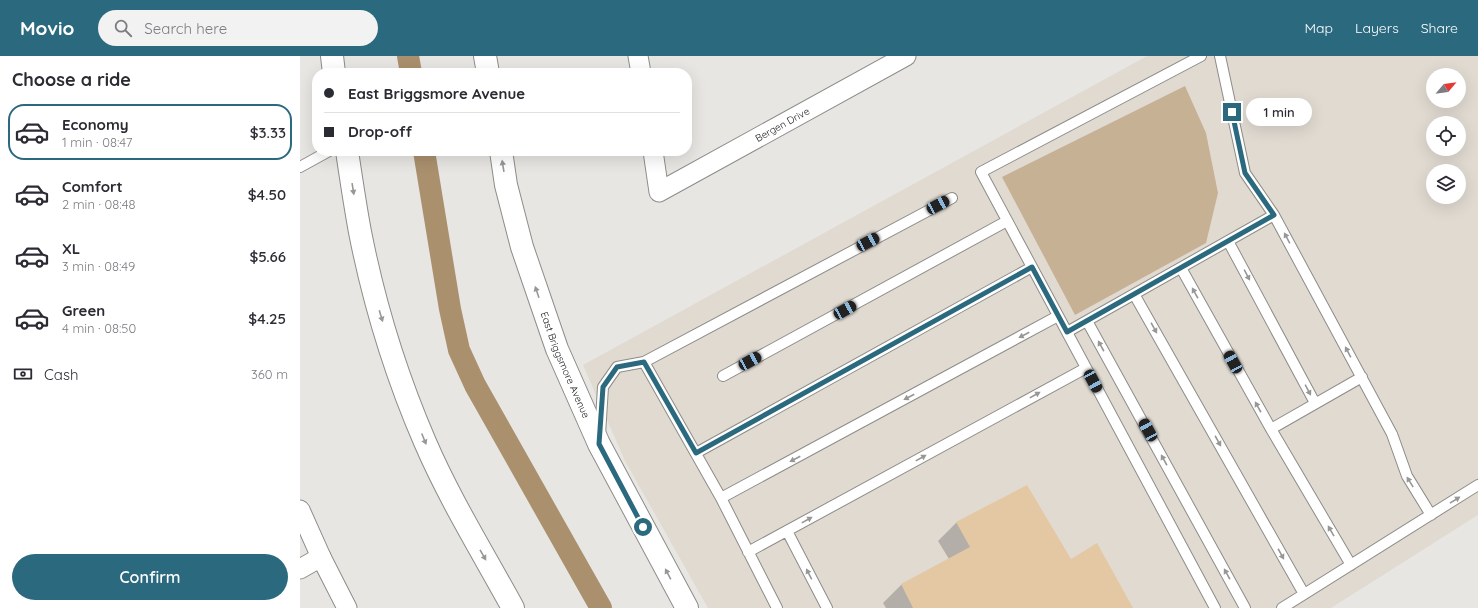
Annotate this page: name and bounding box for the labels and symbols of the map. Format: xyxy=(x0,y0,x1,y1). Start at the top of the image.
north arrow xyxy=(1426,68,1466,108)
callout: 1 min xyxy=(1246,98,1312,126)
route end xyxy=(1223,103,1241,121)
street label: Bergen Drive xyxy=(753,104,812,145)
one-way arrow xyxy=(500,160,506,172)
one-way arrow xyxy=(350,183,356,196)
car xyxy=(925,194,951,216)
car xyxy=(855,231,881,253)
one-way arrow xyxy=(1283,232,1290,244)
one-way arrow xyxy=(1243,270,1250,281)
one-way arrow xyxy=(534,285,540,297)
one-way arrow xyxy=(1192,288,1199,299)
car xyxy=(832,299,858,321)
street label: East Briggsmore Avenue xyxy=(538,310,593,420)
one-way arrow xyxy=(378,311,384,323)
one-way arrow xyxy=(1150,322,1157,334)
one-way arrow xyxy=(1018,332,1030,338)
one-way arrow xyxy=(1098,340,1105,352)
one-way arrow xyxy=(1345,346,1352,358)
car xyxy=(1222,349,1244,375)
car xyxy=(737,350,763,372)
car xyxy=(1082,368,1104,394)
one-way arrow xyxy=(1305,384,1312,396)
one-way arrow xyxy=(1030,392,1041,399)
one-way arrow xyxy=(904,393,915,400)
one-way arrow xyxy=(1255,401,1262,413)
car xyxy=(1137,417,1159,443)
one-way arrow xyxy=(421,433,427,444)
one-way arrow xyxy=(1214,435,1221,447)
one-way arrow xyxy=(916,454,927,461)
one-way arrow xyxy=(1161,454,1167,466)
one-way arrow xyxy=(789,455,801,462)
one-way arrow xyxy=(1406,477,1414,487)
one-way arrow xyxy=(1449,496,1460,504)
one-way arrow xyxy=(802,517,813,523)
route start xyxy=(634,518,652,536)
one-way arrow xyxy=(1327,525,1334,537)
one-way arrow xyxy=(1278,548,1285,560)
one-way arrow xyxy=(479,549,486,561)
one-way arrow xyxy=(665,568,672,579)
one-way arrow xyxy=(806,568,812,580)
one-way arrow xyxy=(1223,568,1230,580)

